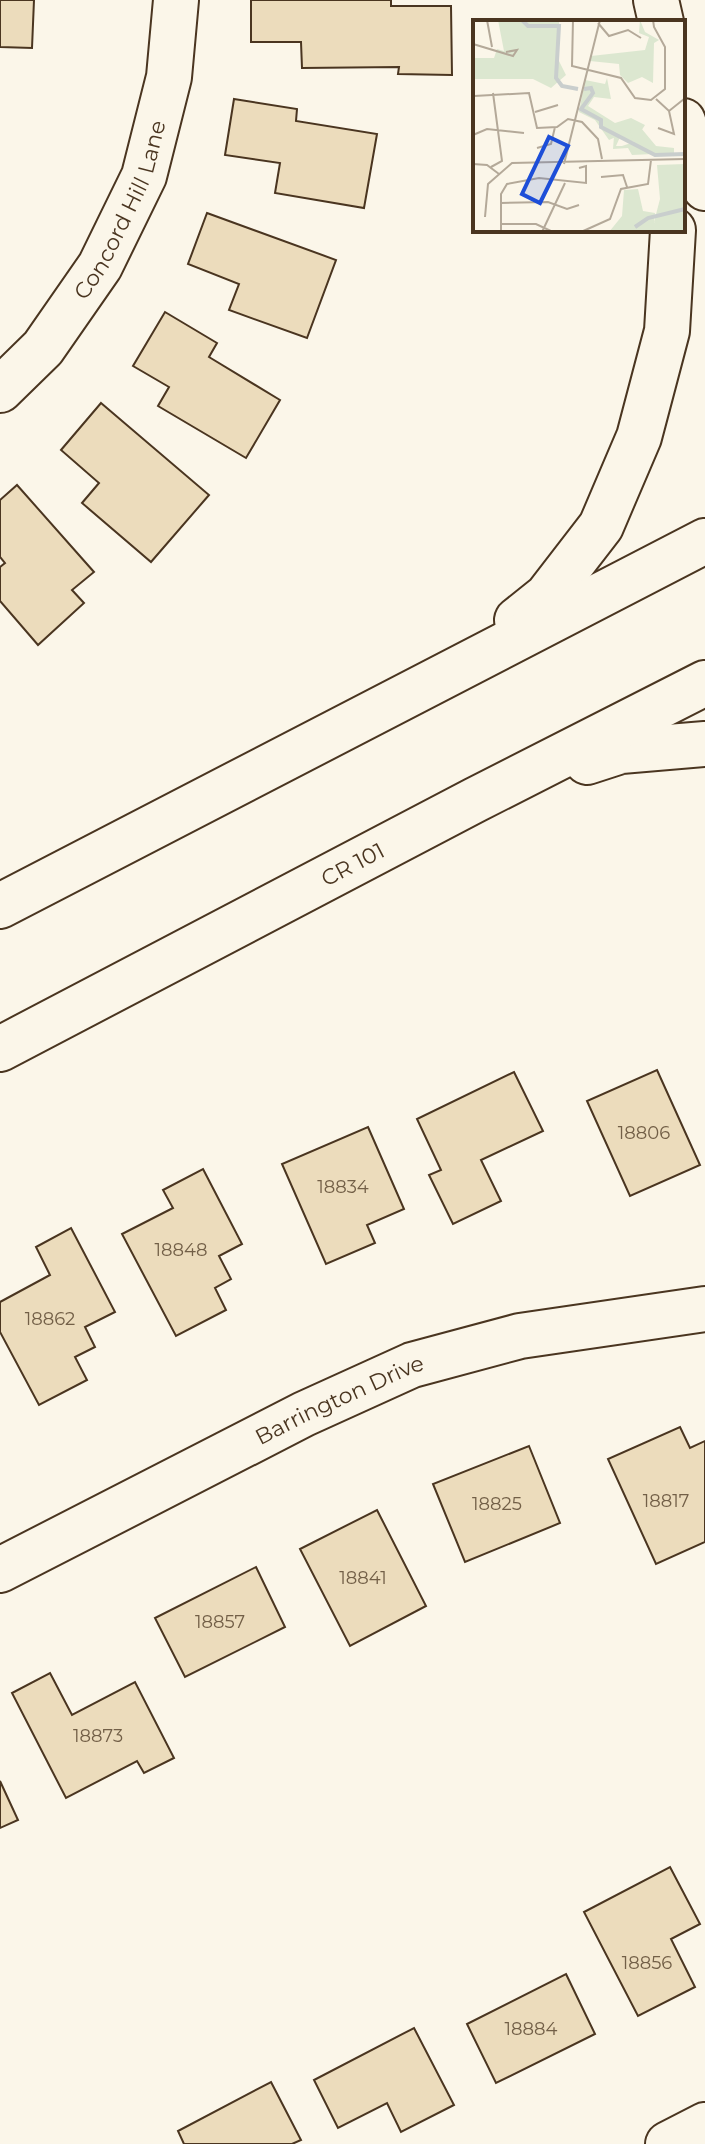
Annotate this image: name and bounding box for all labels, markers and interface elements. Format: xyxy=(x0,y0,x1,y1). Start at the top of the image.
inset map xyxy=(473,20,685,232)
street label: Concord Hill Lane xyxy=(68,117,171,304)
street label: CR 101 xyxy=(316,837,389,892)
house number: 18806 xyxy=(618,1122,670,1144)
house number: 18834 xyxy=(317,1176,369,1198)
house number: 18848 xyxy=(154,1239,208,1261)
house number: 18862 xyxy=(25,1308,75,1330)
street label: Barrington Drive xyxy=(250,1349,427,1450)
house number: 18817 xyxy=(643,1490,689,1512)
house number: 18825 xyxy=(472,1493,522,1515)
house number: 18841 xyxy=(339,1567,387,1589)
house number: 18857 xyxy=(195,1611,245,1633)
house number: 18873 xyxy=(73,1725,123,1747)
house number: 18856 xyxy=(622,1952,672,1974)
house number: 18884 xyxy=(505,2018,558,2040)

